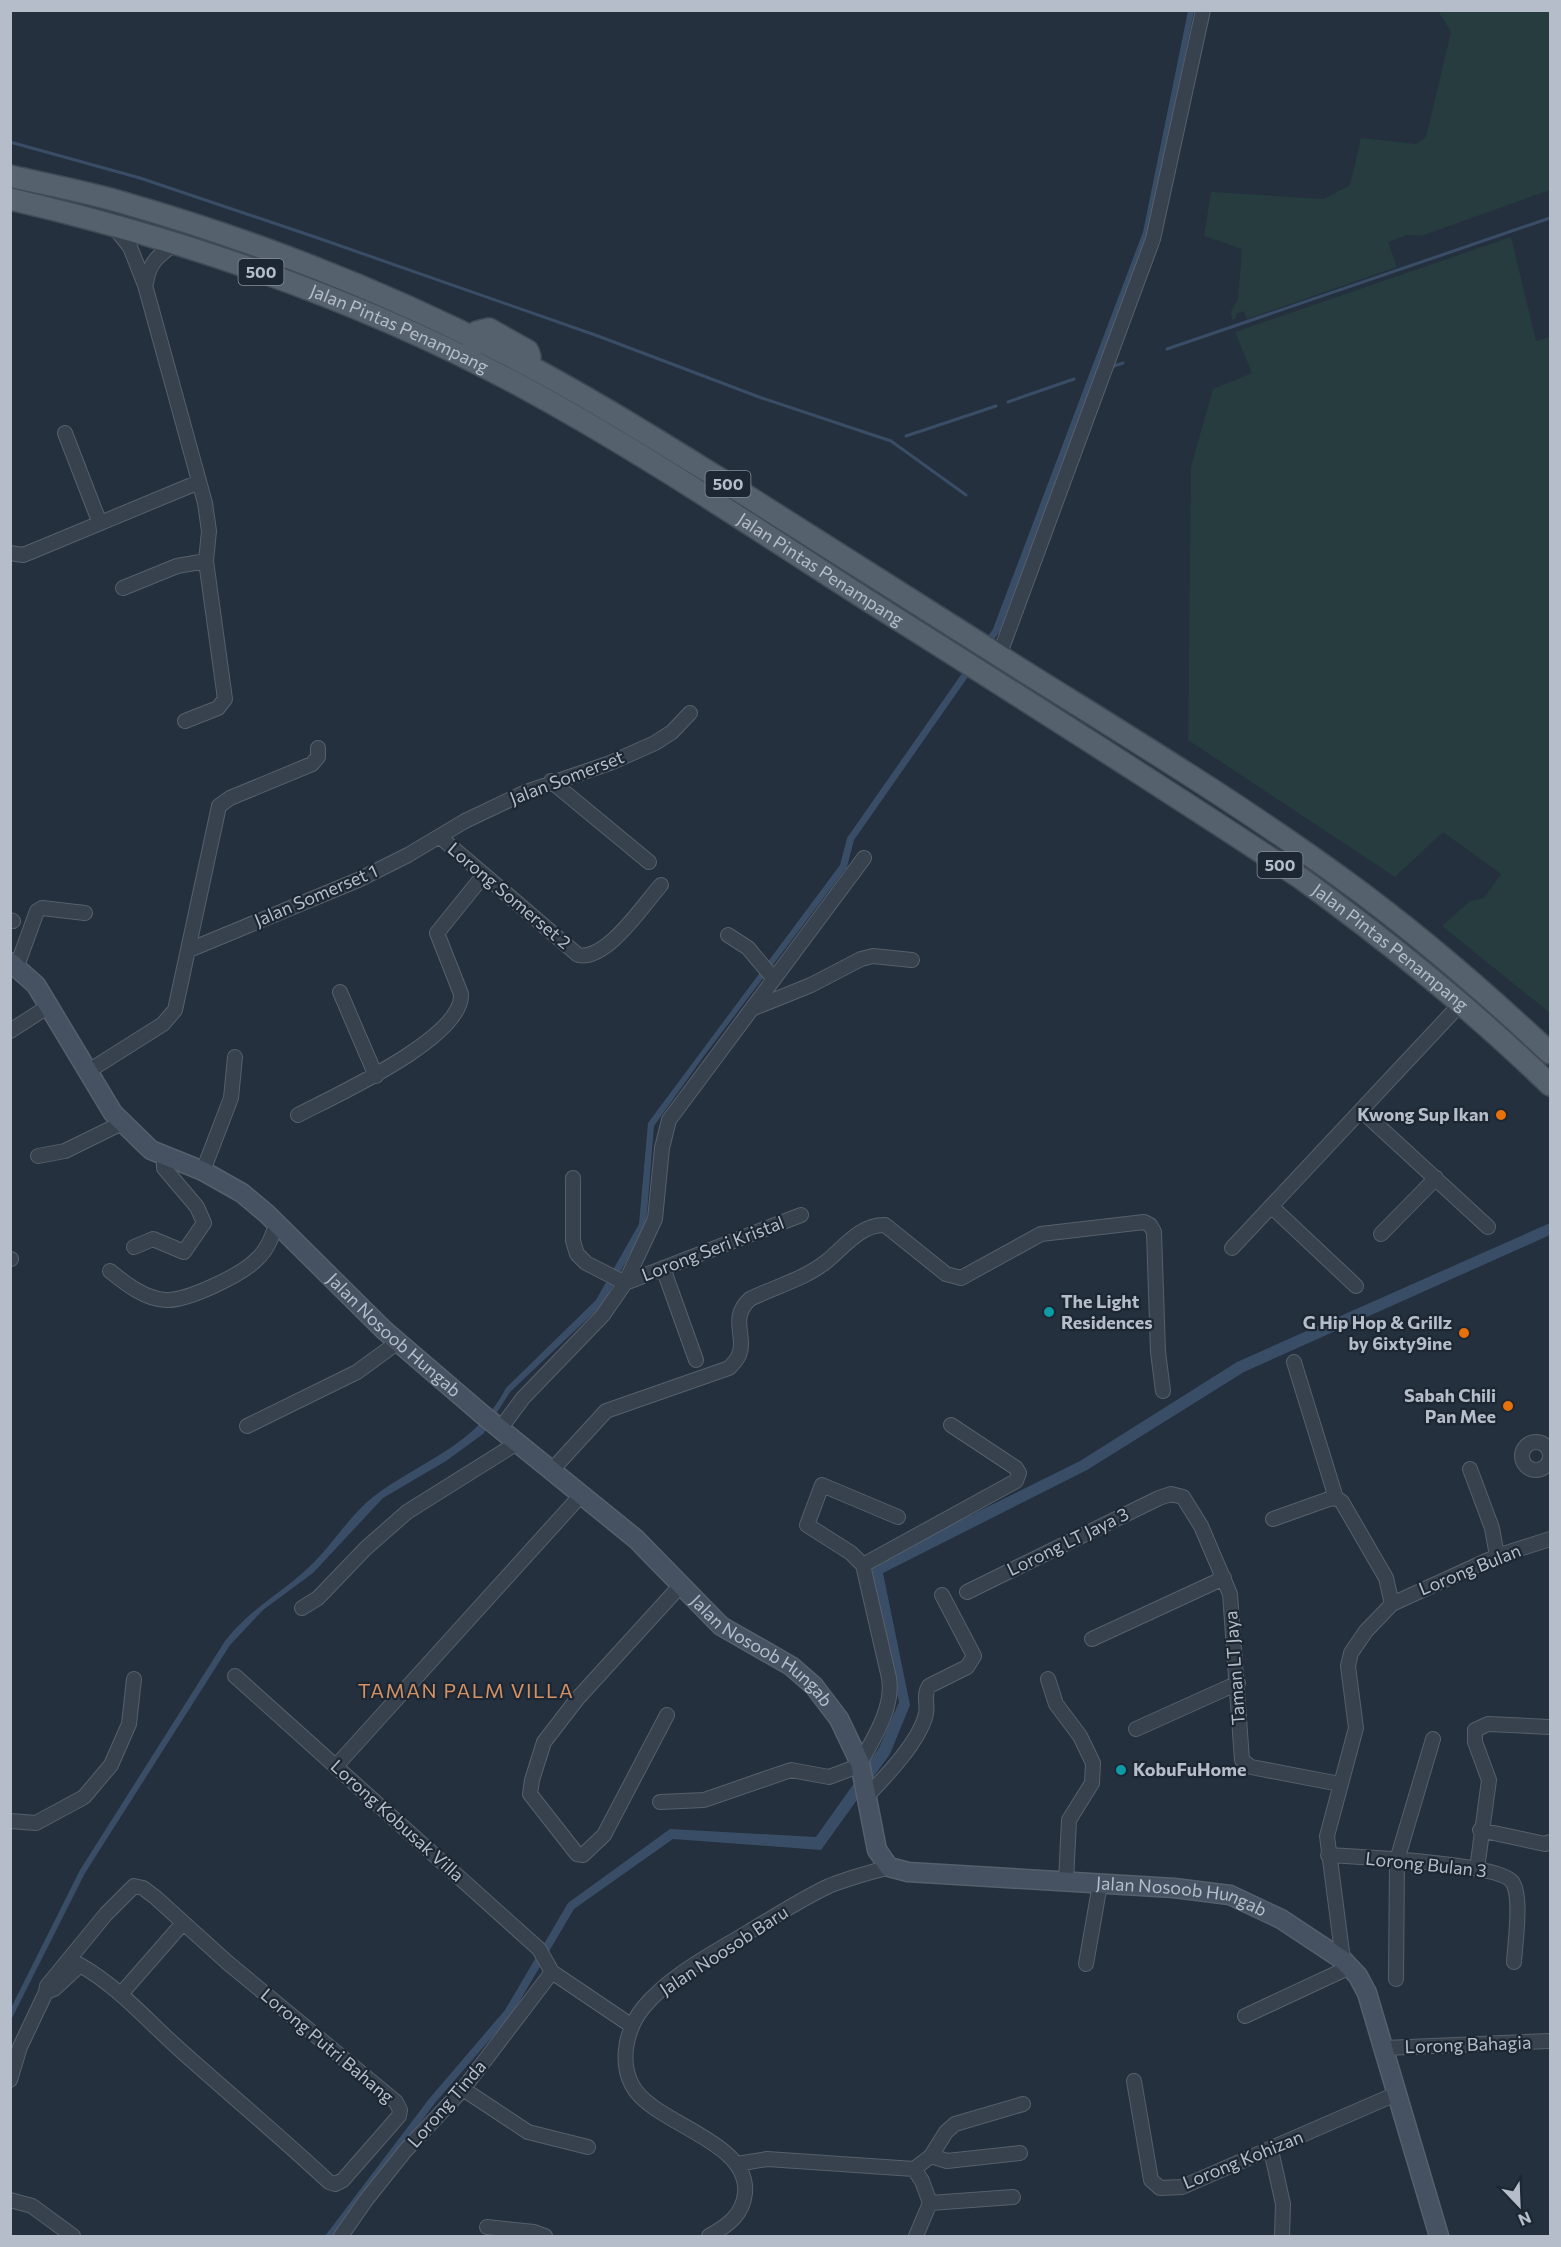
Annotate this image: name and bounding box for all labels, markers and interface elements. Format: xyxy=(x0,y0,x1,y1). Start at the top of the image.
road number: 500 xyxy=(238,259,284,285)
street label: Jalan Pintas Penampang xyxy=(307,279,493,377)
road number: 500 xyxy=(706,471,750,497)
street label: Jalan Pintas Penampang xyxy=(734,507,908,630)
street label: Jalan Somerset xyxy=(506,745,627,809)
street label: Lorong Somerset 2 xyxy=(444,837,576,953)
road number: 500 xyxy=(1258,852,1302,878)
street label: Jalan Somerset 1 xyxy=(251,859,381,931)
street label: Jalan Pintas Penampang xyxy=(1308,878,1474,1016)
place label: Kwong Sup Ikan xyxy=(1357,1103,1489,1125)
marker: Kwong Sup Ikan xyxy=(1494,1108,1508,1122)
street label: Lorong Seri Kristal xyxy=(638,1211,787,1285)
street label: Jalan Nosoob Hungab xyxy=(323,1268,466,1401)
place label: The Light Residences xyxy=(1061,1290,1153,1333)
marker: The Light Residences xyxy=(1042,1305,1056,1319)
place label: G Hip Hop & Grillz by 6ixty9ine xyxy=(1303,1311,1452,1354)
marker: G Hip Hop & Grillz by 6ixty9ine xyxy=(1457,1326,1471,1340)
place label: Sabah Chili Pan Mee xyxy=(1404,1384,1496,1427)
marker: Sabah Chili Pan Mee xyxy=(1501,1399,1515,1413)
street label: Lorong LT Jaya 3 xyxy=(1003,1502,1132,1580)
street label: Lorong Bulan xyxy=(1415,1539,1524,1600)
street label: Jalan Nosoob Hungab xyxy=(686,1589,838,1711)
street label: Taman LT Jaya xyxy=(1219,1610,1249,1726)
district label: TAMAN PALM VILLA xyxy=(358,1678,574,1702)
street label: Lorong Kobusak Villa xyxy=(327,1755,469,1886)
place label: KobuFuHome xyxy=(1133,1758,1246,1780)
marker: KobuFuHome xyxy=(1114,1763,1128,1777)
street label: Lorong Bulan 3 xyxy=(1364,1847,1488,1881)
street label: Jalan Nosoob Hungab xyxy=(1095,1871,1271,1921)
street label: Jalan Noosob Baru xyxy=(655,1900,792,2000)
street label: Lorong Putri Bahang xyxy=(257,1983,399,2107)
street label: Lorong Bahagia xyxy=(1404,2031,1532,2057)
street label: Lorong Tinda xyxy=(402,2055,490,2152)
street label: Lorong Kohizan xyxy=(1179,2125,1306,2193)
north arrow xyxy=(1489,2175,1549,2235)
text: N xyxy=(1516,2208,1534,2230)

